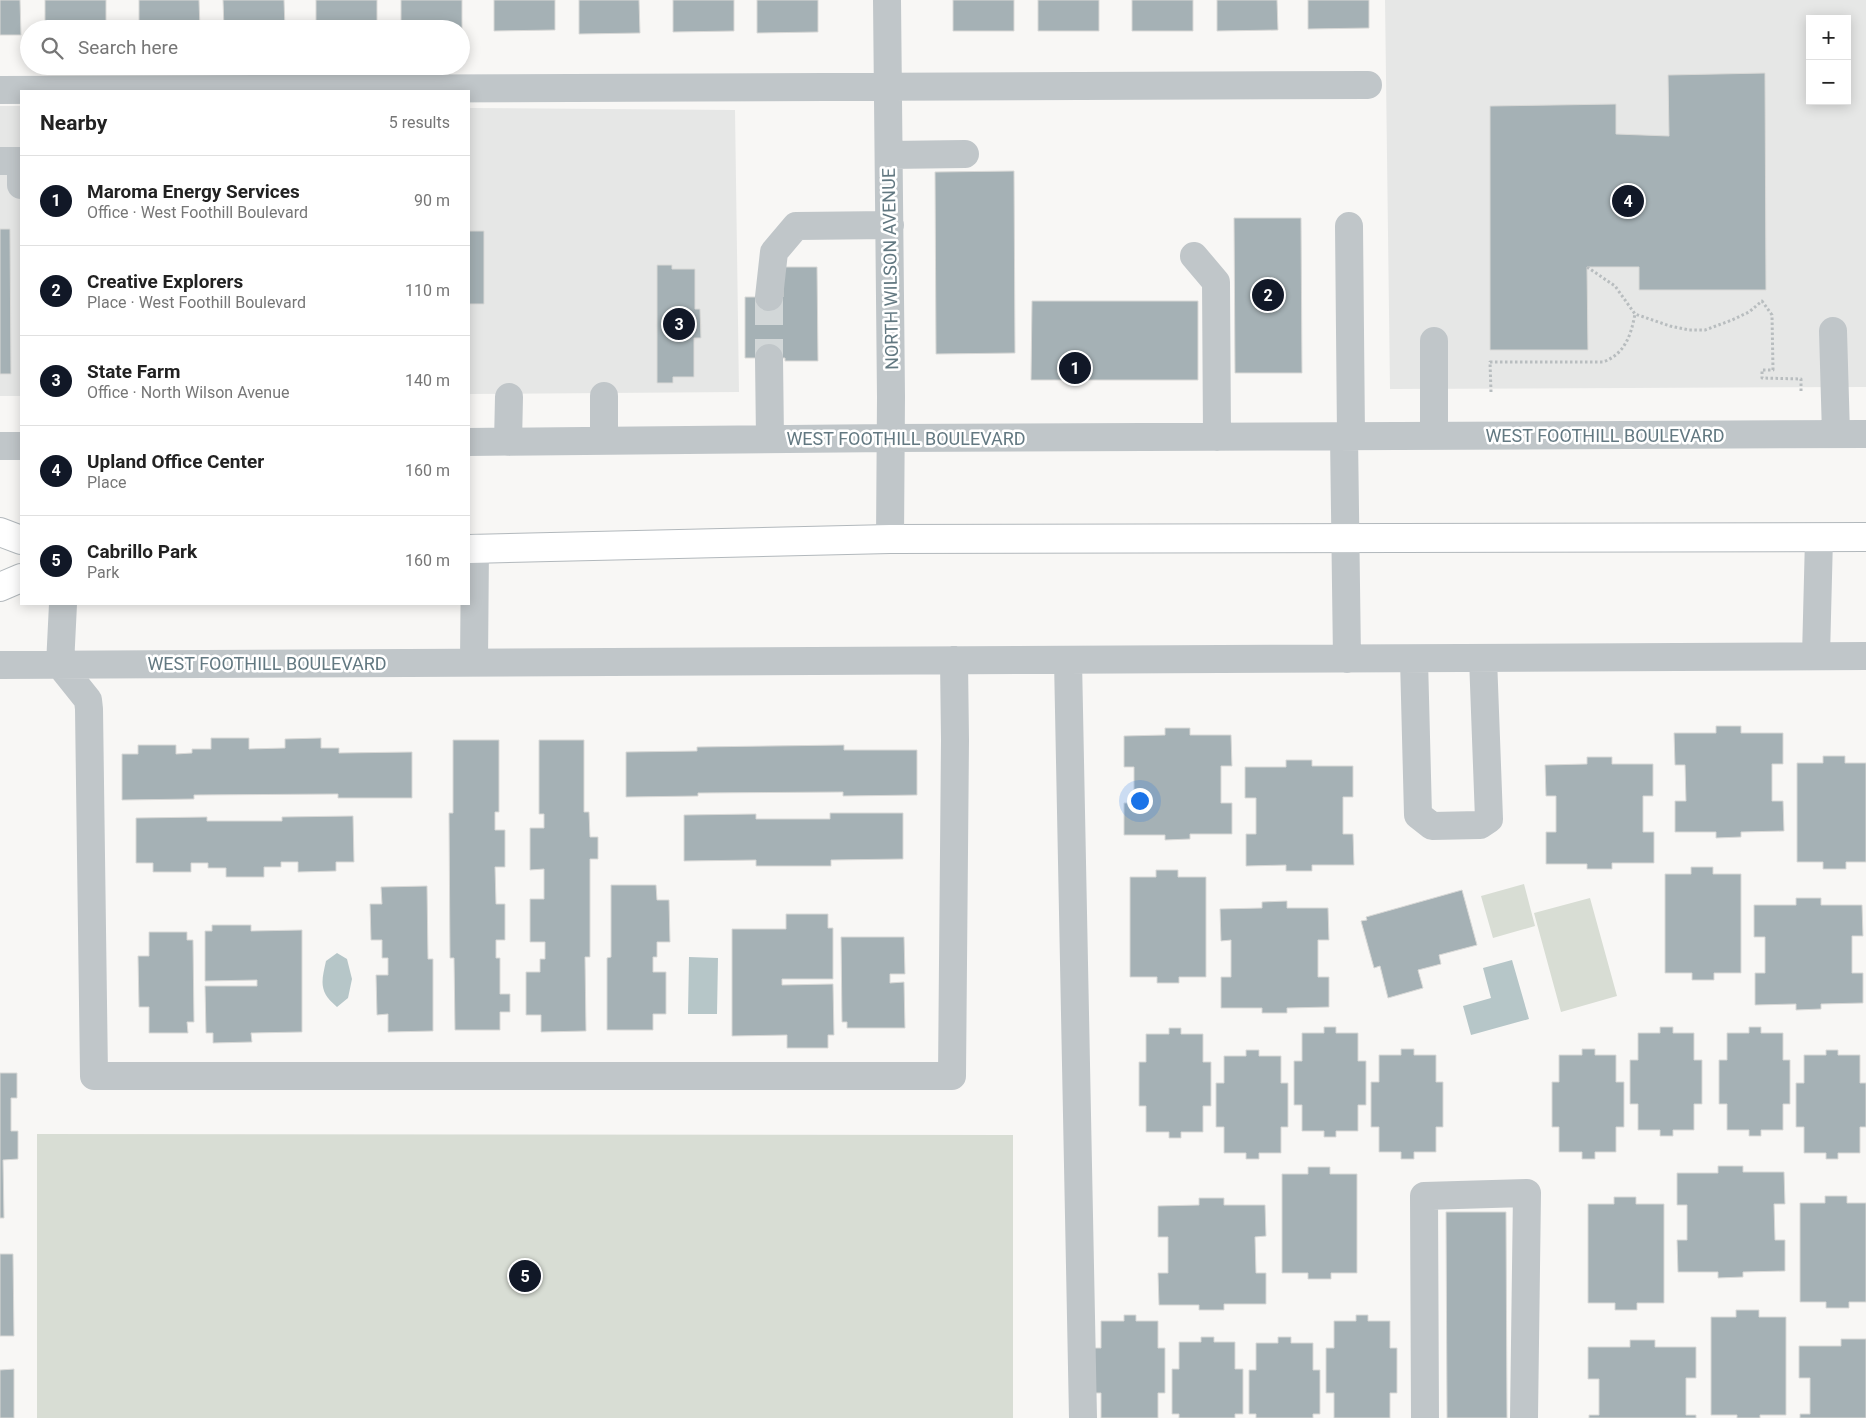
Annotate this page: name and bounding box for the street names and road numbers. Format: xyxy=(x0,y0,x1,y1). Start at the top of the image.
street label: NORTH WILSON AVENUE xyxy=(878,168,902,370)
street label: WEST FOOTHILL BOULEVARD xyxy=(1485,425,1725,446)
street label: WEST FOOTHILL BOULEVARD xyxy=(786,428,1026,449)
street label: WEST FOOTHILL BOULEVARD xyxy=(147,653,387,674)

